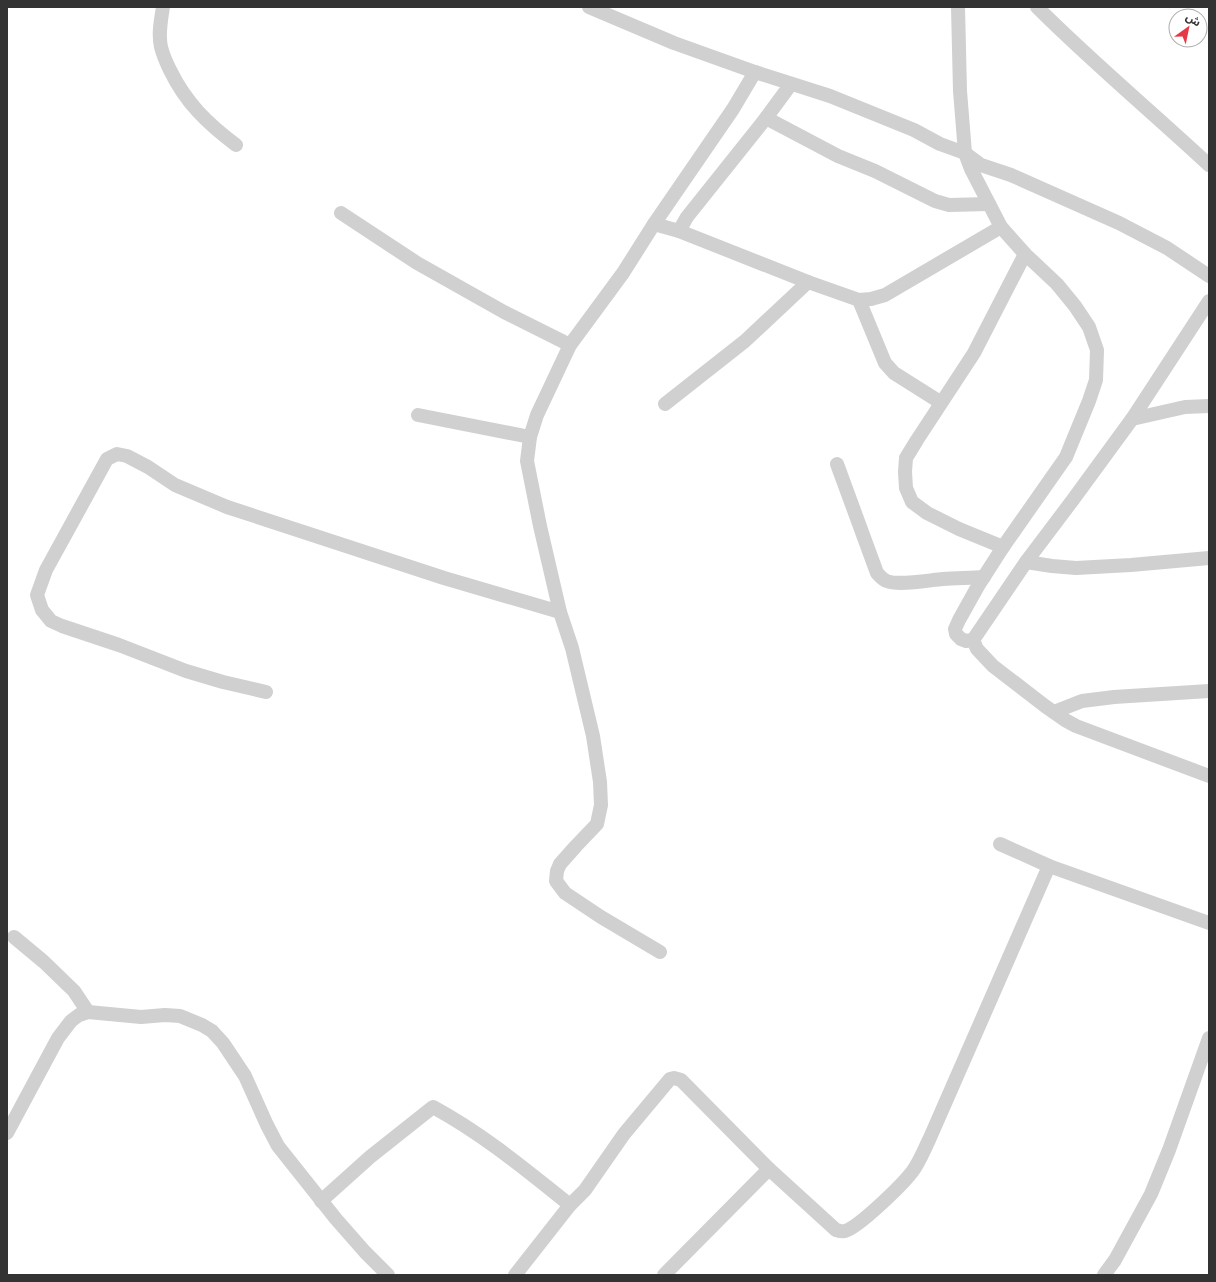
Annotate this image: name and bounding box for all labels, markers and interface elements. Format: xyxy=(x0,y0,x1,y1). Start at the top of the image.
north arrow xyxy=(1168,8,1208,48)
text: ش xyxy=(1183,11,1202,30)

